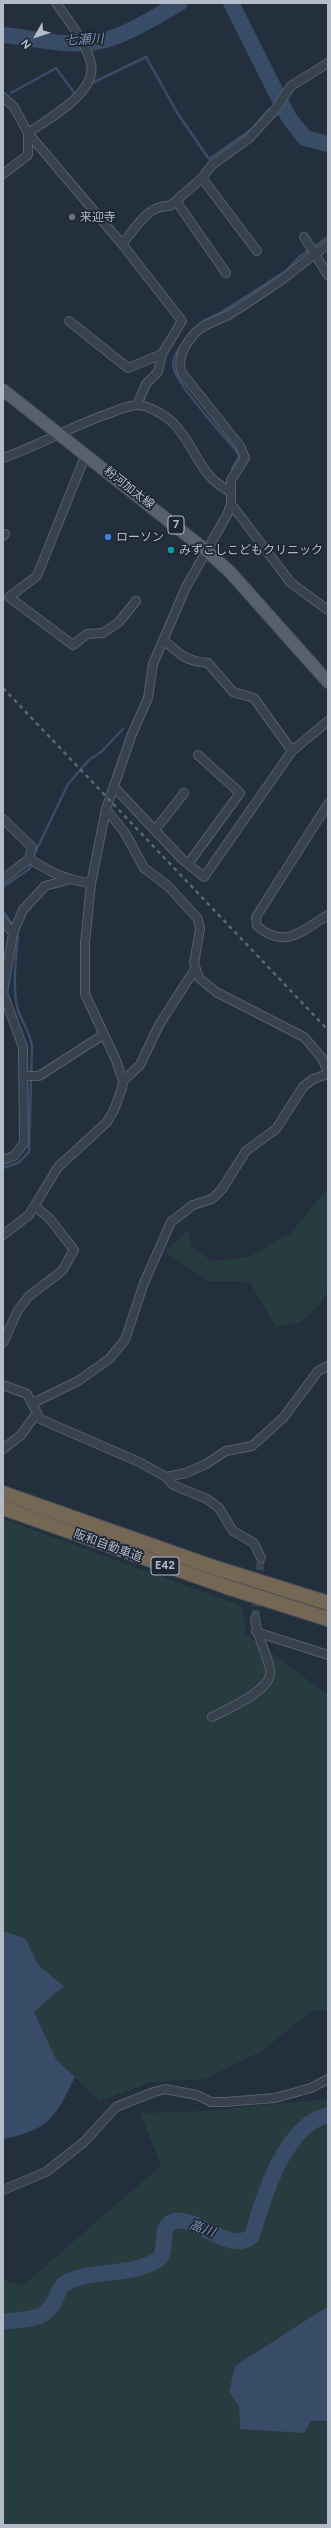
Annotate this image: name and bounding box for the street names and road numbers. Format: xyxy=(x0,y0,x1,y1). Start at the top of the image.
street label: 粉河加太線 xyxy=(101,464,157,512)
road number: 7 xyxy=(168,516,184,534)
street label: 阪和自動車道 xyxy=(72,1527,144,1565)
road number: E42 xyxy=(151,1557,179,1575)

